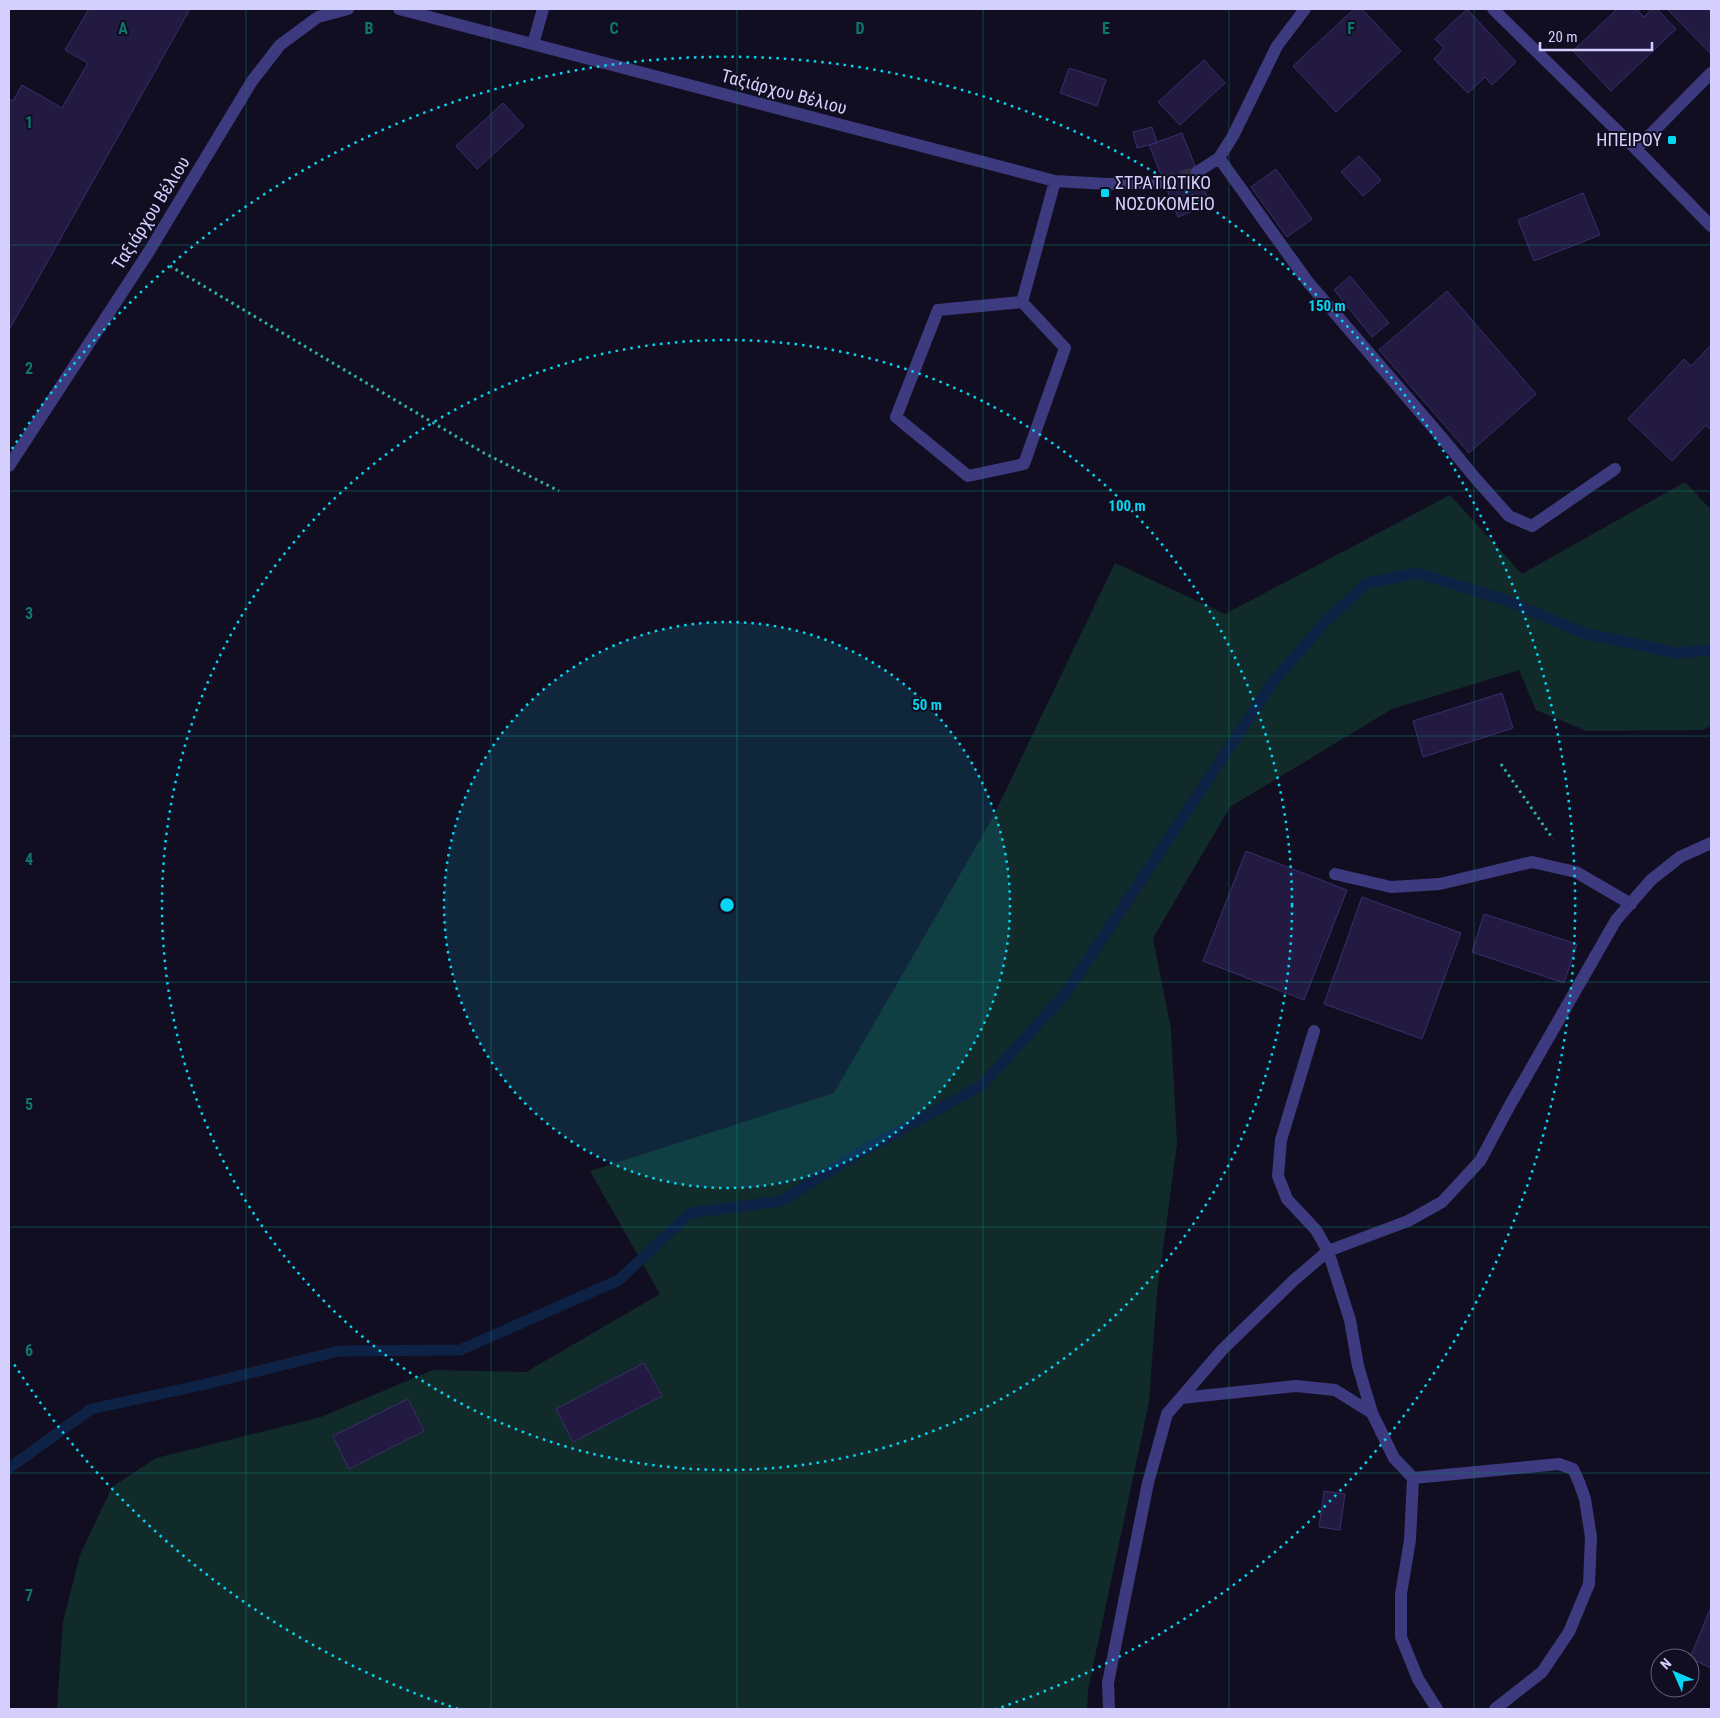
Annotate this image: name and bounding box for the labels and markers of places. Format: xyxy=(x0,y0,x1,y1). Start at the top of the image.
place label: ΗΠΕΙΡΟΥ xyxy=(1596,129,1663,150)
marker: ΗΠΕΙΡΟΥ xyxy=(1666,134,1678,146)
place label: ΣΤΡΑΤΙΩΤΙΚΟ ΝΟΣΟΚΟΜΕΙΟ xyxy=(1115,172,1215,214)
marker: ΣΤΡΑΤΙΩΤΙΚΟ ΝΟΣΟΚΟΜΕΙΟ xyxy=(1099,187,1111,199)
centre of rings xyxy=(718,896,736,914)

